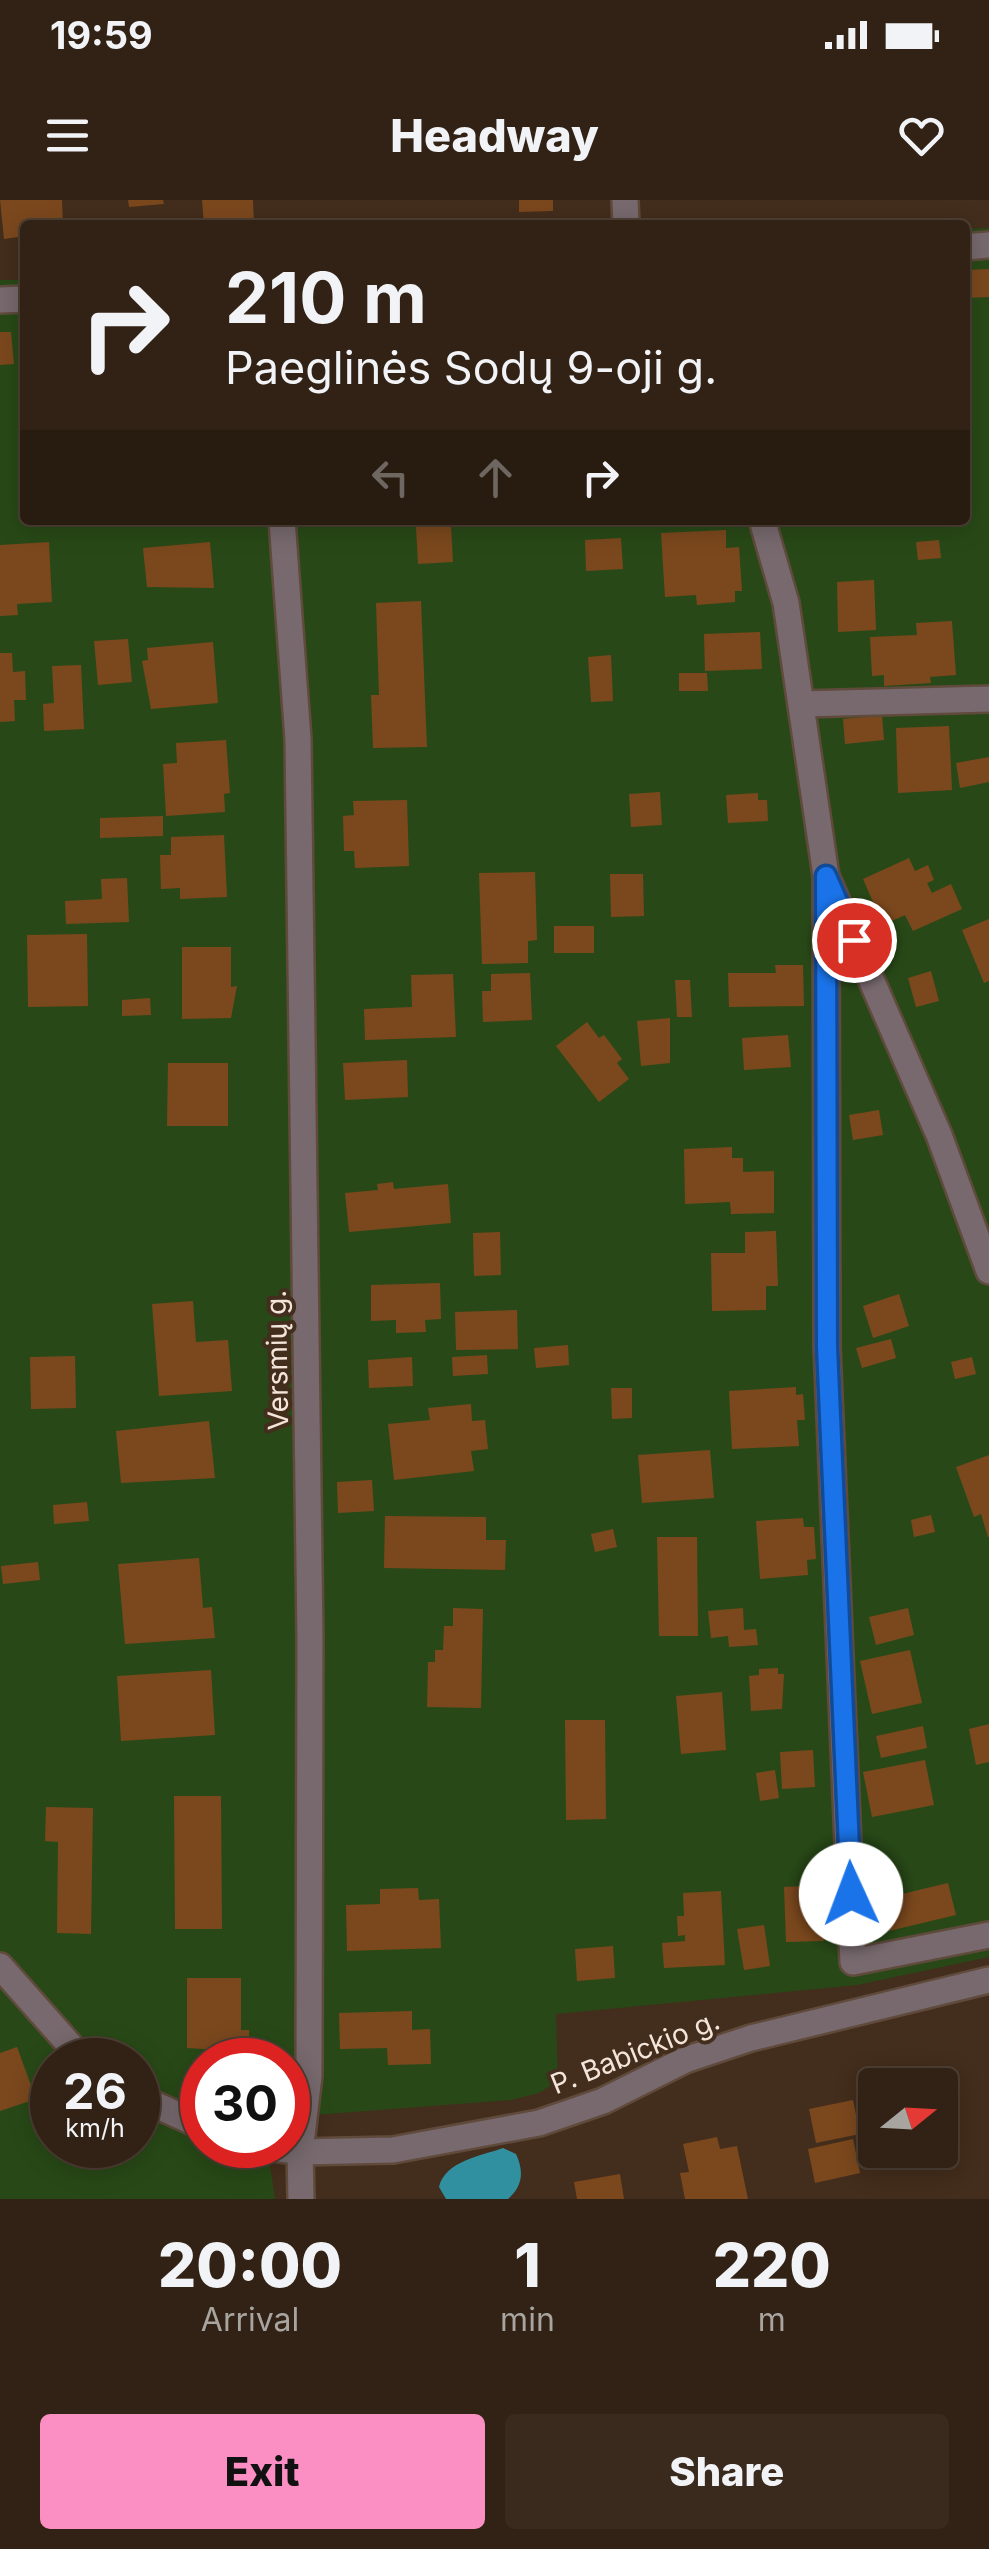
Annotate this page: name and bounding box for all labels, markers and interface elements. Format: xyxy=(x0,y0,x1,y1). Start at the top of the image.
text: 19:59 xyxy=(50,12,153,58)
icon: menu xyxy=(40,108,95,163)
text: Headway xyxy=(390,108,599,163)
icon: heart xyxy=(894,108,949,163)
text: 210 m xyxy=(225,255,427,340)
icon: right xyxy=(60,260,190,390)
text: Paeglinės Sodų 9-oji g. xyxy=(225,340,717,395)
icon: left xyxy=(363,450,418,505)
icon: ahead xyxy=(468,450,523,505)
icon: right xyxy=(573,450,628,505)
pin xyxy=(812,898,897,983)
icon: arrive xyxy=(827,913,882,968)
street label: Versmių g. xyxy=(259,1289,295,1431)
position arrow xyxy=(799,1842,903,1946)
street label: P. Babickio g. xyxy=(546,2003,724,2101)
speed limit sign: 30 xyxy=(180,2038,310,2168)
text: 26 xyxy=(63,2061,127,2121)
north arrow xyxy=(858,2068,958,2168)
map controls xyxy=(858,2068,958,2168)
text: km/h xyxy=(65,2113,125,2143)
text: 20:00 xyxy=(158,2229,342,2301)
text: 1 xyxy=(514,2229,541,2301)
text: 220 xyxy=(713,2229,831,2301)
text: Arrival xyxy=(201,2300,299,2339)
text: min xyxy=(500,2300,555,2339)
text: m xyxy=(758,2300,786,2339)
button: Exit xyxy=(40,2414,485,2529)
button: Share xyxy=(505,2414,949,2529)

